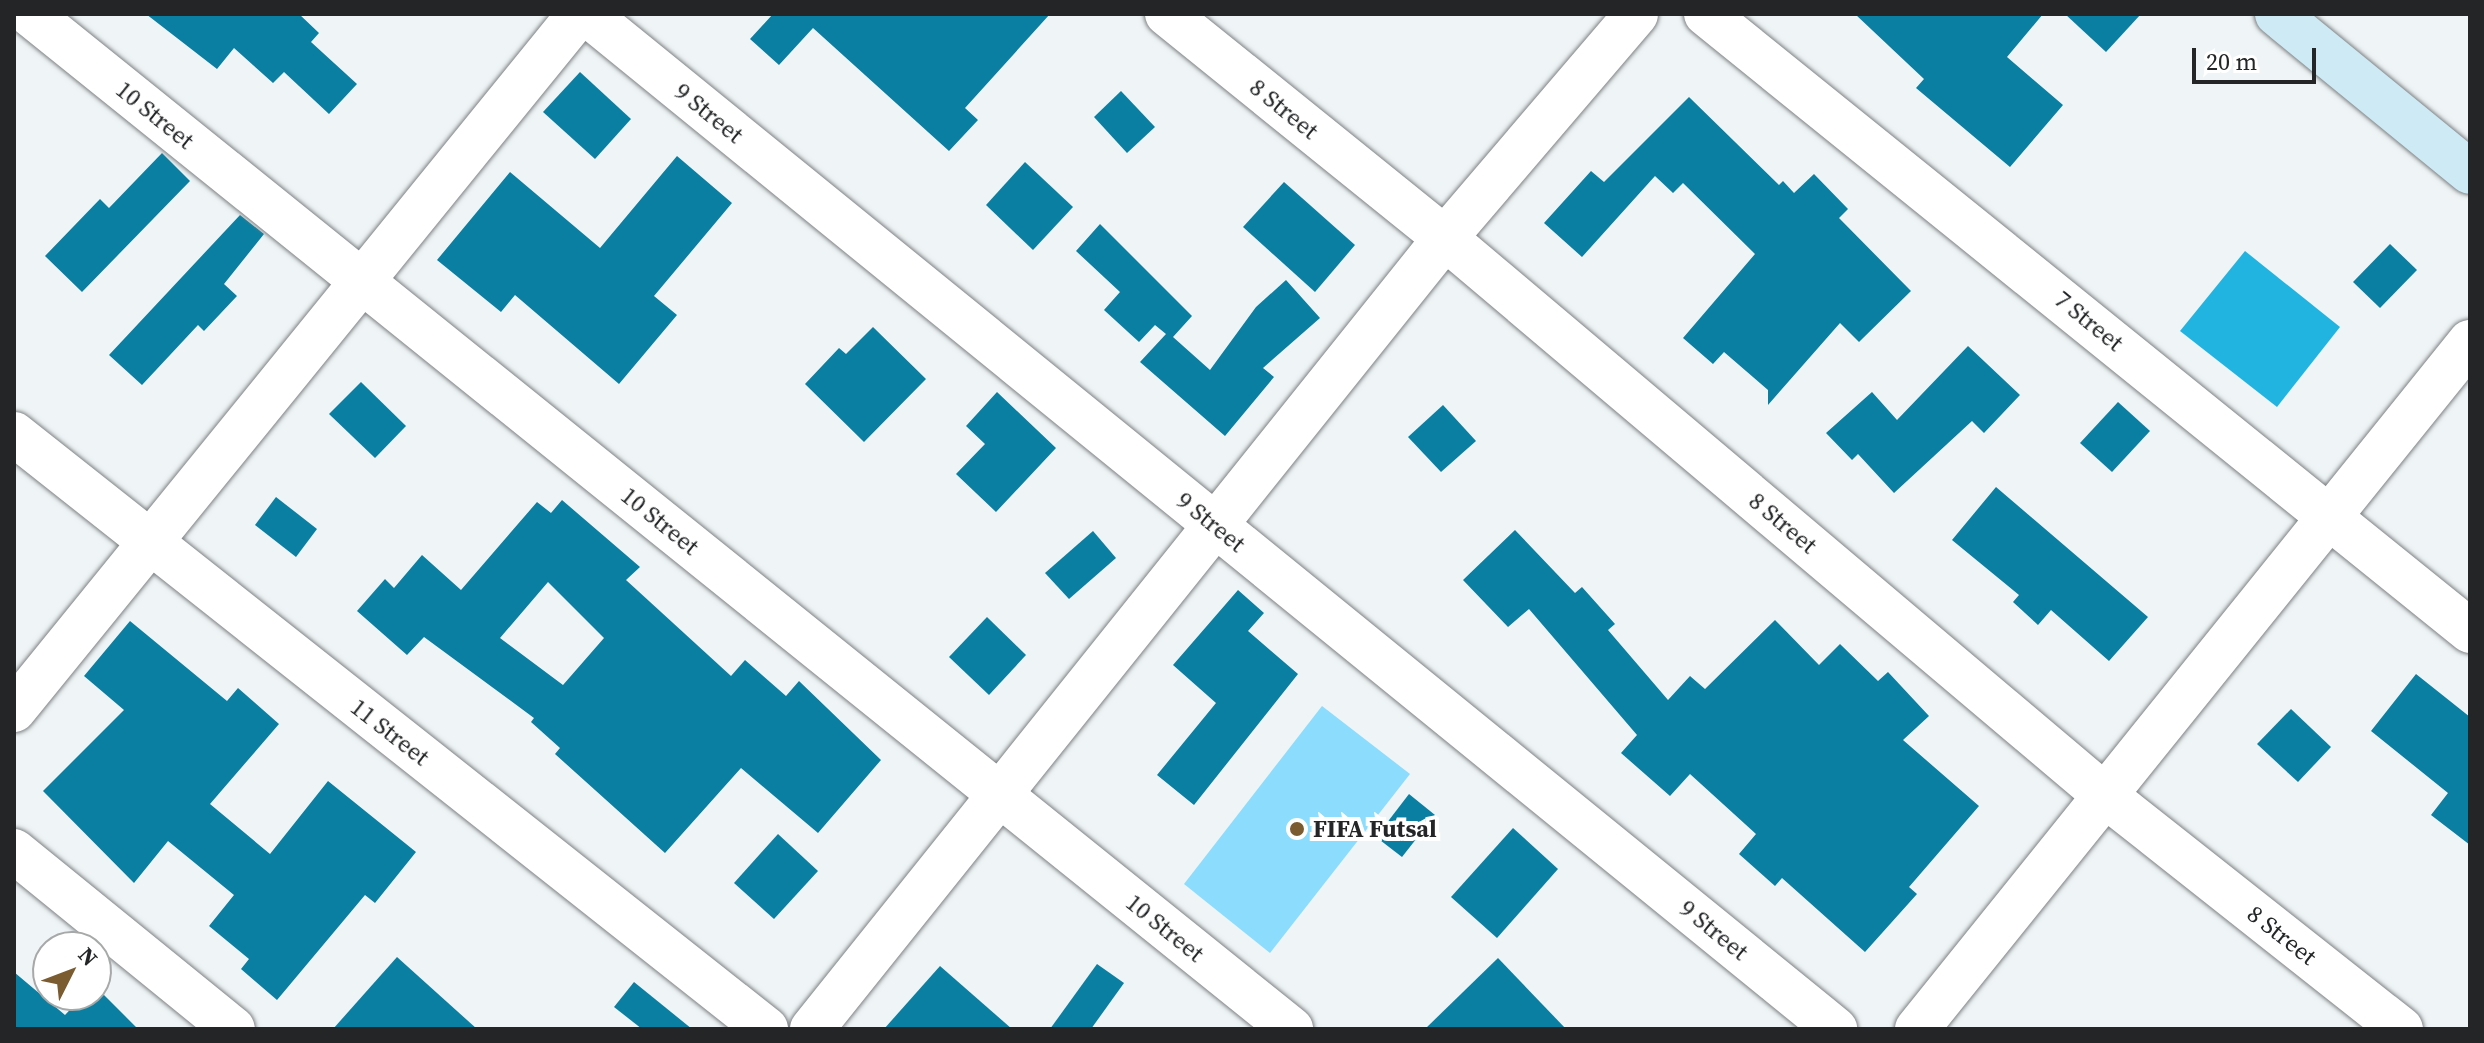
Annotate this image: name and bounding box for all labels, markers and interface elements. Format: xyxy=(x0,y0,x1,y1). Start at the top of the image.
scale bar xyxy=(2196,32,2320,82)
text: 20 m xyxy=(2206,45,2257,78)
street label: 8 Street xyxy=(1244,73,1324,145)
street label: 10 Street xyxy=(110,75,200,155)
street label: 9 Street xyxy=(669,77,749,149)
street label: 7 Street xyxy=(2049,285,2129,357)
street label: 10 Street xyxy=(615,481,705,561)
street label: 9 Street xyxy=(1171,486,1251,558)
street label: 8 Street xyxy=(1743,486,1823,560)
street label: 11 Street xyxy=(345,692,435,772)
place label: FIFA Futsal xyxy=(1313,815,1437,843)
marker: FIFA Futsal xyxy=(1288,820,1306,838)
street label: 10 Street xyxy=(1120,888,1210,968)
street label: 9 Street xyxy=(1674,894,1754,966)
street label: 8 Street xyxy=(2242,899,2322,971)
north arrow xyxy=(32,931,112,1011)
text: N xyxy=(72,940,105,972)

